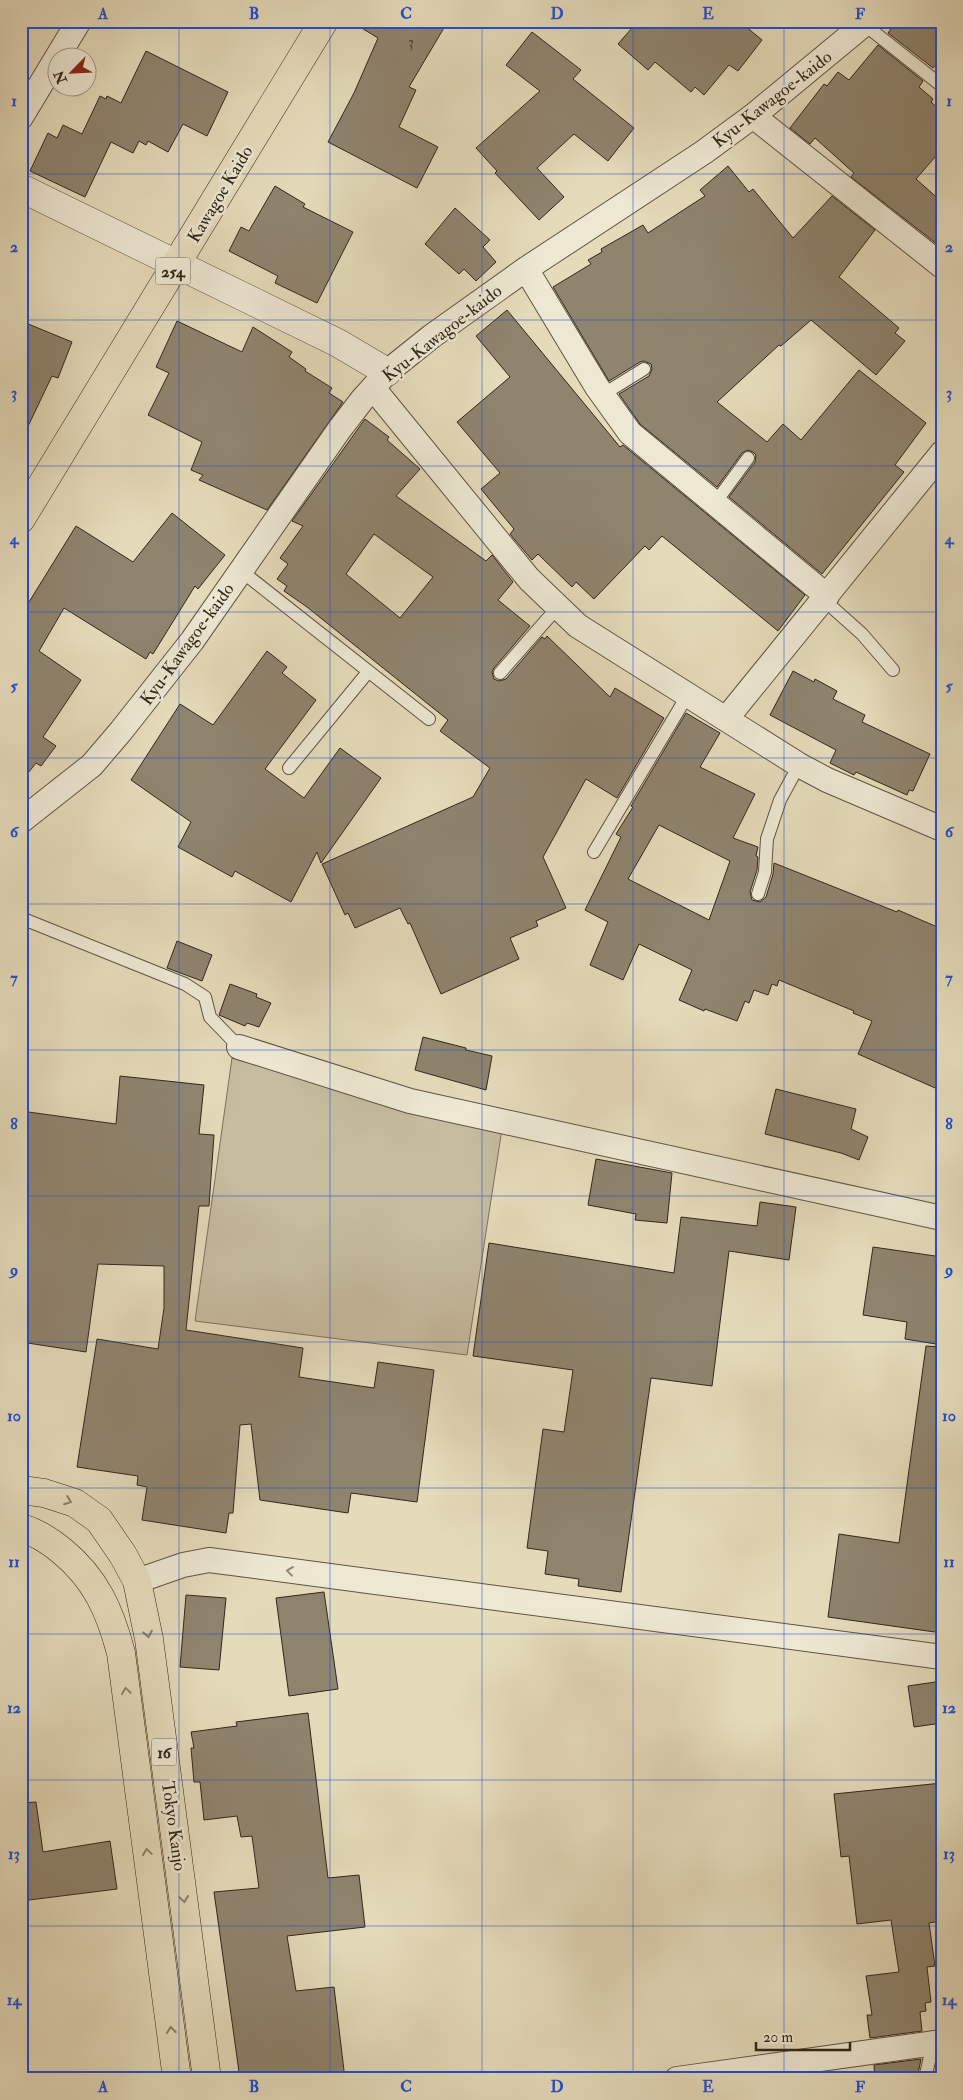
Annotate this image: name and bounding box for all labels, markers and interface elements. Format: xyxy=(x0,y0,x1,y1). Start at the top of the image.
text: A xyxy=(97,4,109,24)
text: B xyxy=(249,4,259,24)
text: C xyxy=(400,4,412,24)
text: D xyxy=(550,4,564,24)
text: E xyxy=(702,4,714,24)
text: F xyxy=(855,4,865,24)
house number: 3 xyxy=(408,33,414,52)
street label: Kyu-Kawagoe-kaido xyxy=(708,45,837,153)
north arrow xyxy=(48,48,98,98)
text: N xyxy=(50,67,71,87)
text: 1 xyxy=(11,91,17,111)
text: 1 xyxy=(946,91,952,111)
street label: Kawagoe Kaido xyxy=(182,141,259,247)
text: 2 xyxy=(10,237,18,257)
text: 2 xyxy=(945,237,953,257)
road number: 254 xyxy=(156,258,190,284)
street label: Kyu-Kawagoe-kaido xyxy=(378,279,507,387)
text: 3 xyxy=(11,383,17,403)
text: 3 xyxy=(946,383,952,403)
text: 4 xyxy=(9,529,20,549)
text: 4 xyxy=(944,529,955,549)
street label: Kyu-Kawagoe-kaido xyxy=(135,578,240,710)
text: 5 xyxy=(10,676,18,696)
text: 5 xyxy=(945,676,953,696)
text: 6 xyxy=(10,822,20,842)
text: 6 xyxy=(945,822,955,842)
text: 7 xyxy=(10,968,18,988)
text: 7 xyxy=(945,968,953,988)
text: 8 xyxy=(10,1114,18,1134)
text: 8 xyxy=(945,1114,953,1134)
text: 9 xyxy=(8,1260,18,1280)
text: 9 xyxy=(943,1260,953,1280)
text: 10 xyxy=(7,1406,21,1426)
text: 10 xyxy=(942,1406,956,1426)
one-way arrow xyxy=(63,1495,72,1505)
text: 11 xyxy=(8,1552,20,1572)
text: 11 xyxy=(943,1552,955,1572)
one-way arrow xyxy=(285,1566,293,1577)
one-way arrow xyxy=(143,1630,153,1639)
one-way arrow xyxy=(121,1687,132,1695)
text: 12 xyxy=(7,1698,21,1718)
text: 12 xyxy=(942,1698,956,1718)
road number: 16 xyxy=(152,1738,176,1765)
street label: Tokyo Kanjo xyxy=(156,1780,191,1873)
text: 13 xyxy=(8,1844,20,1864)
text: 13 xyxy=(943,1844,955,1864)
one-way arrow xyxy=(143,1848,153,1856)
one-way arrow xyxy=(178,1896,189,1904)
text: 14 xyxy=(7,1990,23,2010)
text: 14 xyxy=(942,1990,958,2010)
scale bar xyxy=(756,2020,849,2052)
one-way arrow xyxy=(166,2026,177,2034)
text: 20 m xyxy=(763,2028,793,2047)
text: A xyxy=(97,2077,109,2097)
text: B xyxy=(249,2077,259,2097)
text: C xyxy=(400,2077,412,2097)
text: D xyxy=(550,2077,564,2097)
text: E xyxy=(702,2077,714,2097)
text: F xyxy=(855,2077,865,2097)

